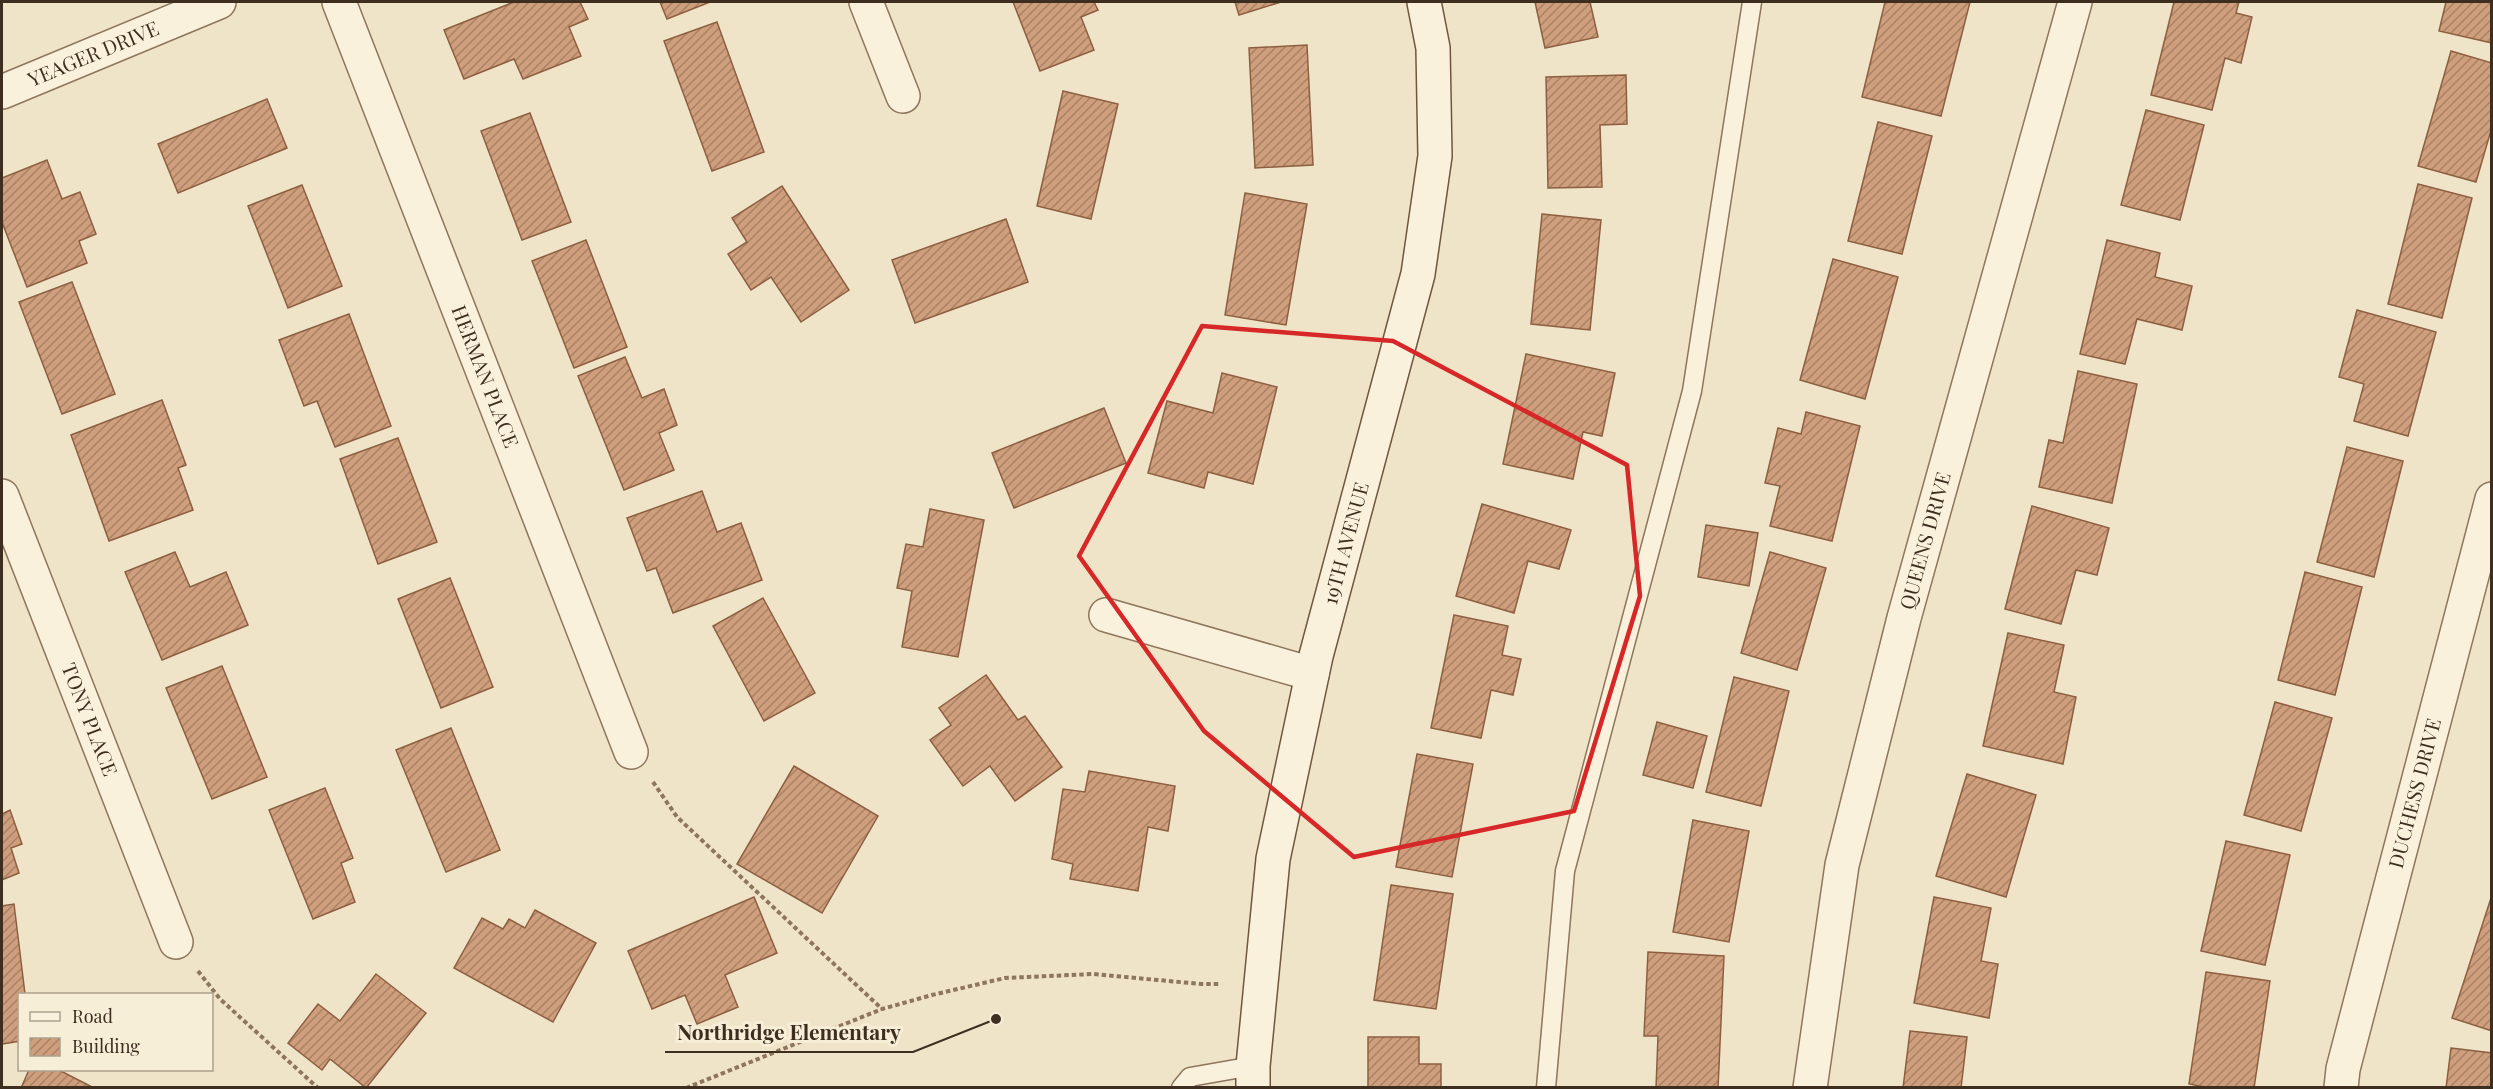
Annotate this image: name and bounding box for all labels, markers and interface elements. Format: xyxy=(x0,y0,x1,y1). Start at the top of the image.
street label: YEAGER DRIVE xyxy=(22,14,162,92)
street label: HERMAN PLACE xyxy=(446,301,526,451)
street label: QUEENS DRIVE xyxy=(1892,469,1956,612)
street label: 19TH AVENUE xyxy=(1315,479,1374,607)
street label: TONY PLACE xyxy=(56,659,125,779)
street label: DUCHESS DRIVE xyxy=(2381,715,2446,871)
legend xyxy=(18,993,213,1071)
text: Road xyxy=(72,1004,113,1028)
callout: Northridge Elementary xyxy=(665,1013,913,1052)
text: Northridge Elementary xyxy=(677,1017,901,1045)
text: Building xyxy=(72,1034,140,1058)

